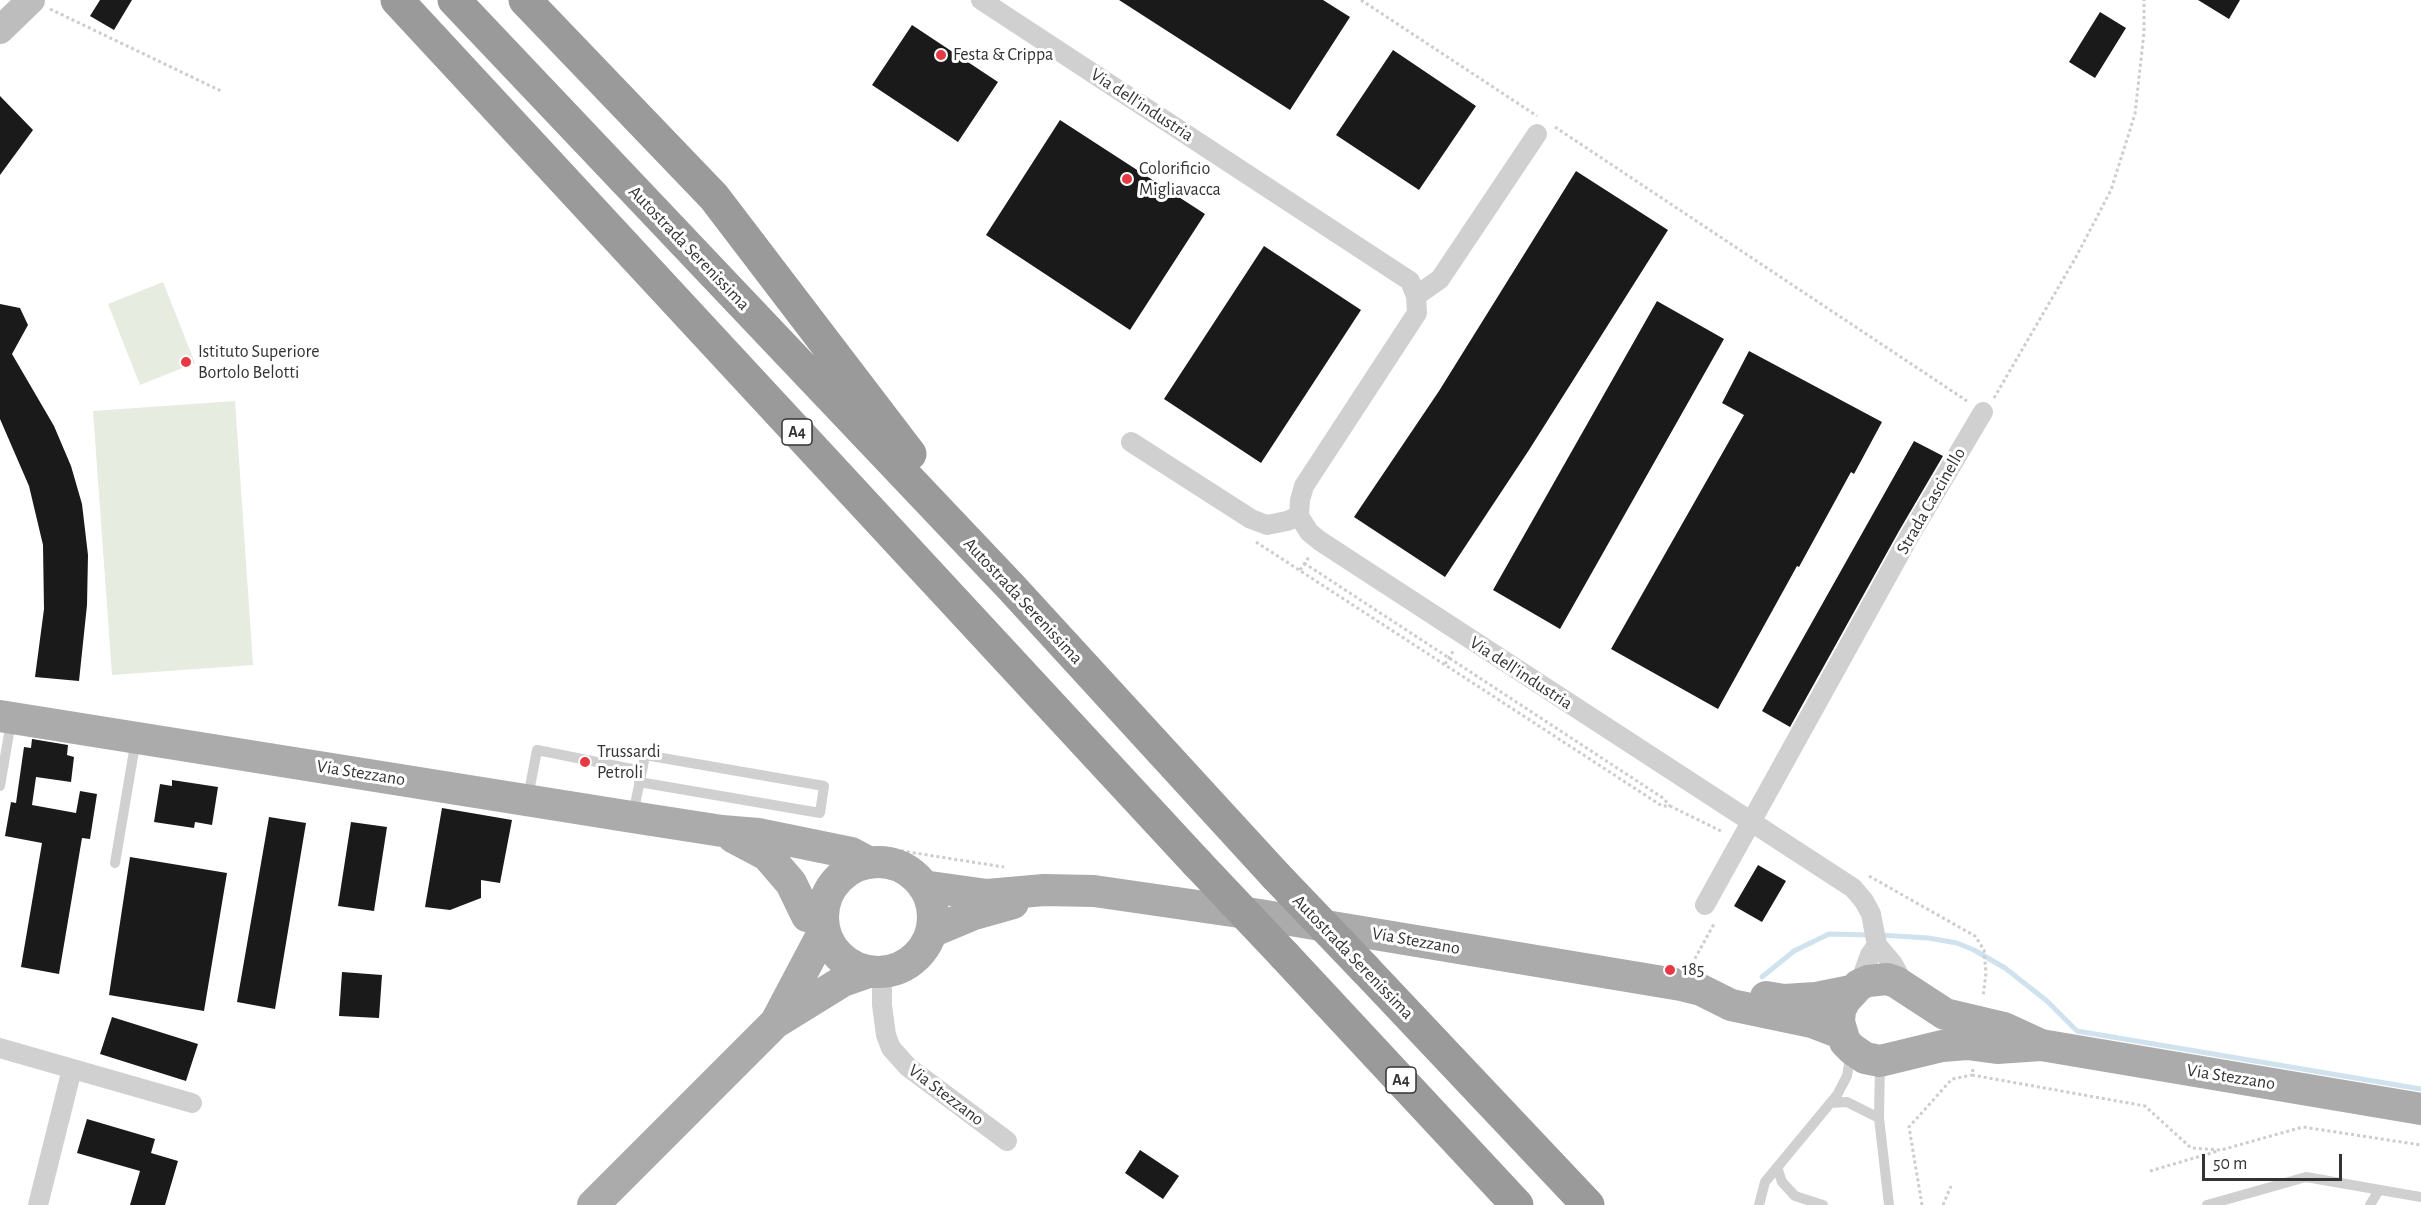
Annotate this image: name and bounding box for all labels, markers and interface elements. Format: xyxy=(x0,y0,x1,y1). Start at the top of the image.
place label: Festa & Crippa xyxy=(953,44,1053,66)
marker: Festa & Crippa xyxy=(934,48,948,62)
street label: Via dell'industria xyxy=(1086,64,1198,146)
place label: Colorificio Migliavacca xyxy=(1139,158,1221,201)
marker: Colorificio Migliavacca xyxy=(1120,172,1134,186)
street label: Autostrada Serenissima xyxy=(624,181,754,315)
place label: Istituto Superiore Bortolo Belotti xyxy=(198,341,319,384)
marker: Istituto Superiore Bortolo Belotti xyxy=(179,355,193,369)
road number: A4 xyxy=(782,419,812,445)
street label: Strada Cascinello xyxy=(1892,444,1970,558)
street label: Autostrada Serenissima xyxy=(959,533,1087,669)
street label: Via dell'industria xyxy=(1465,632,1577,714)
place label: Trussardi Petroli xyxy=(597,741,661,783)
street label: Via Stezzano xyxy=(315,755,407,791)
marker: Trussardi Petroli xyxy=(578,755,592,769)
street label: Autostrada Serenissima xyxy=(1288,890,1418,1024)
street label: Via Stezzano xyxy=(1370,923,1462,959)
place label: 185 xyxy=(1682,959,1704,981)
marker: 185 xyxy=(1663,963,1677,977)
street label: Via Stezzano xyxy=(2185,1059,2277,1095)
street label: Via Stezzano xyxy=(904,1060,988,1130)
road number: A4 xyxy=(1386,1067,1416,1093)
scale bar xyxy=(2205,1142,2344,1180)
text: 50 m xyxy=(2213,1155,2247,1173)

